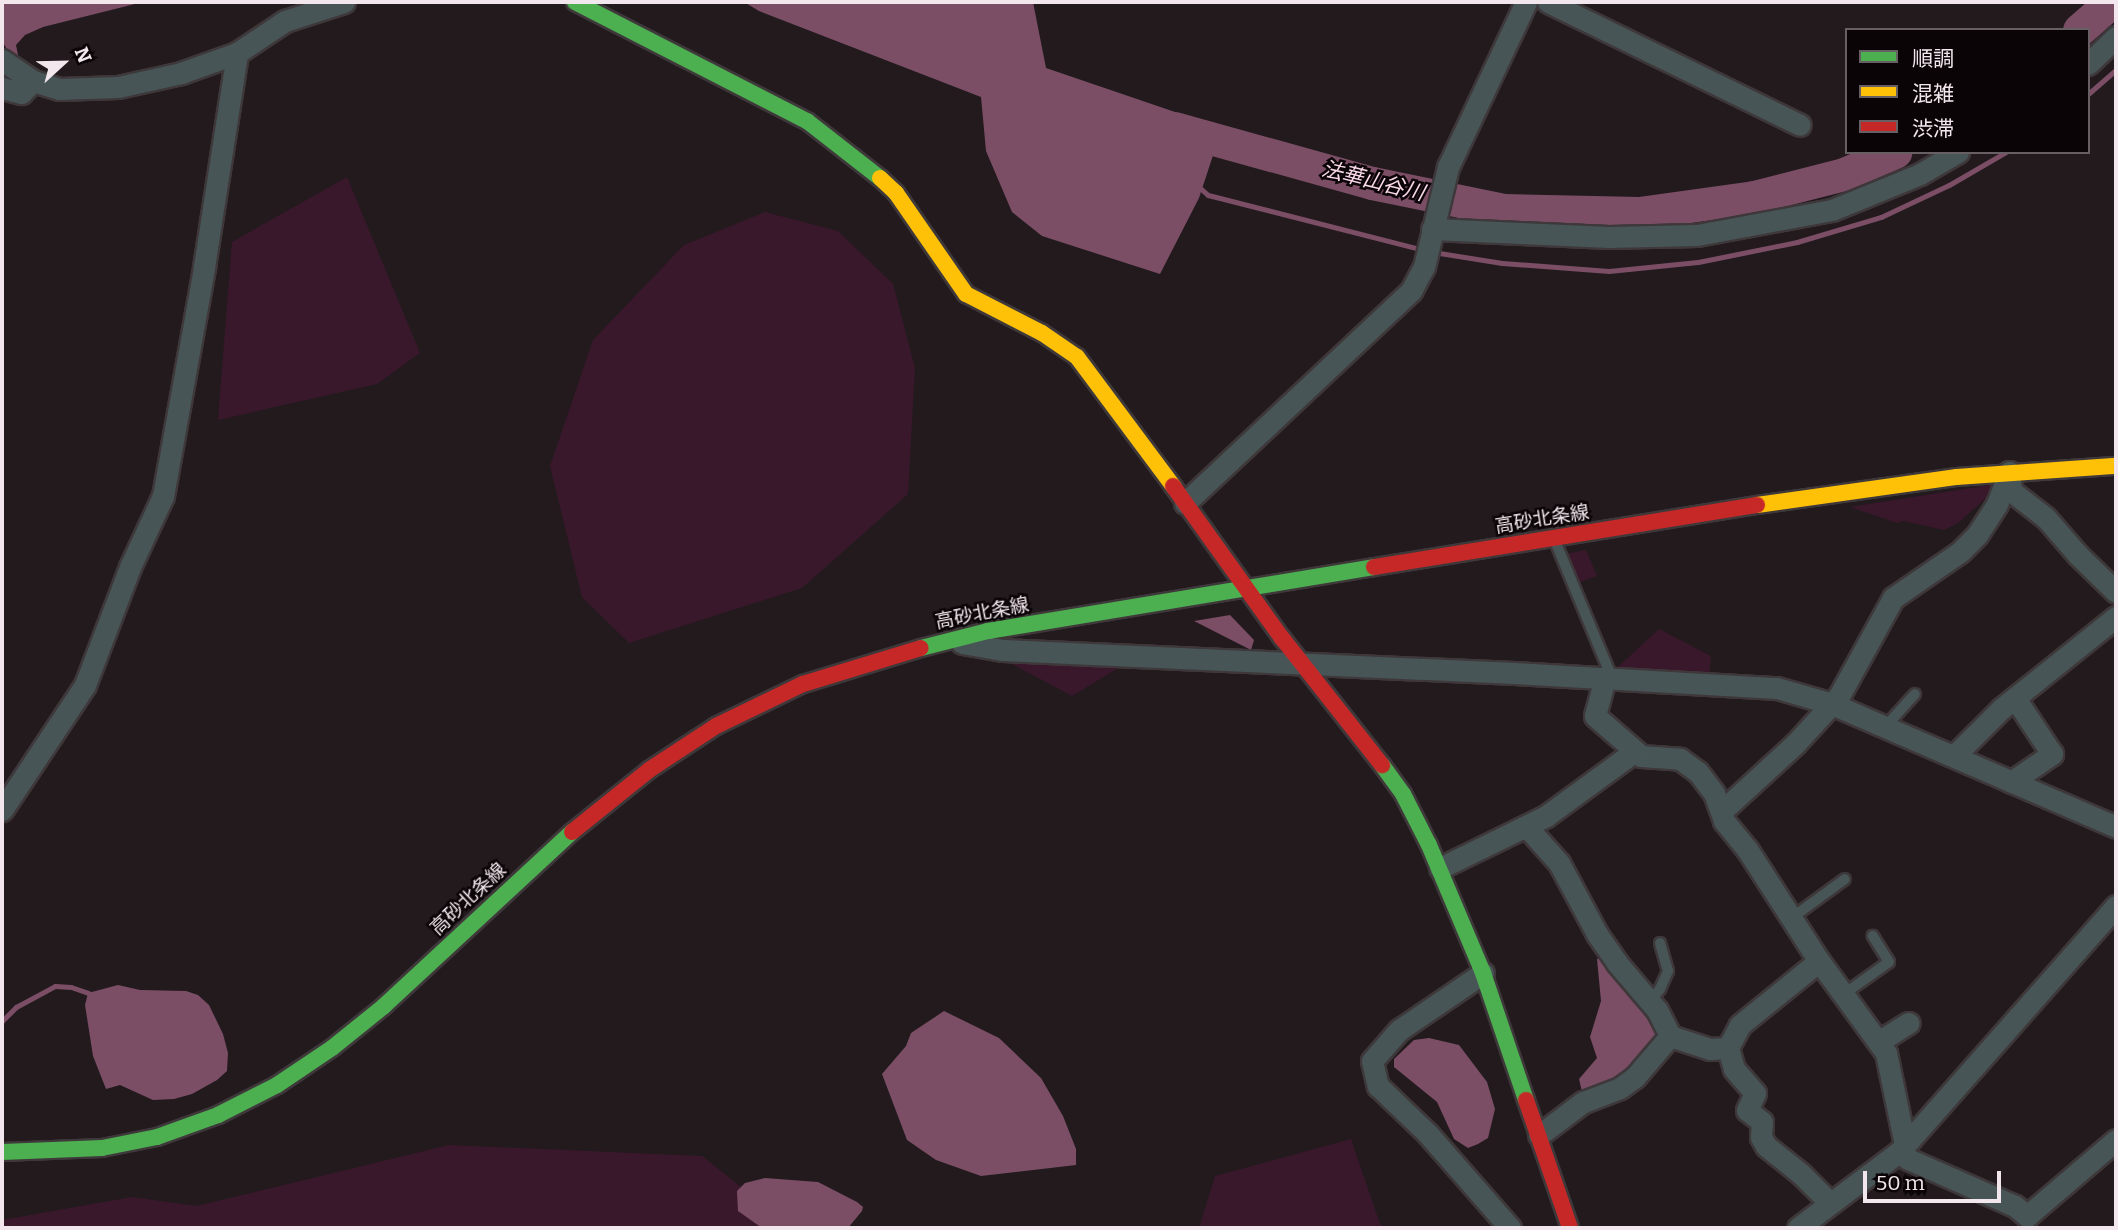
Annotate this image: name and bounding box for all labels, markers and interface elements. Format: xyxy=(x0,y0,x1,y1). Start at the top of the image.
north arrow xyxy=(28,28,98,98)
legend xyxy=(1845,28,2090,154)
text: N xyxy=(70,44,96,66)
text: 順調 xyxy=(1912,46,1954,72)
text: 混雑 xyxy=(1912,81,1954,107)
text: 渋滞 xyxy=(1912,116,1954,142)
water label: 法華山谷川 xyxy=(1319,156,1427,206)
street label: 高砂北条線 xyxy=(1493,500,1591,538)
street label: 高砂北条線 xyxy=(933,593,1031,633)
street label: 高砂北条線 xyxy=(425,858,511,940)
scale bar xyxy=(1866,1156,2004,1200)
text: 50 m xyxy=(1876,1170,1925,1196)

